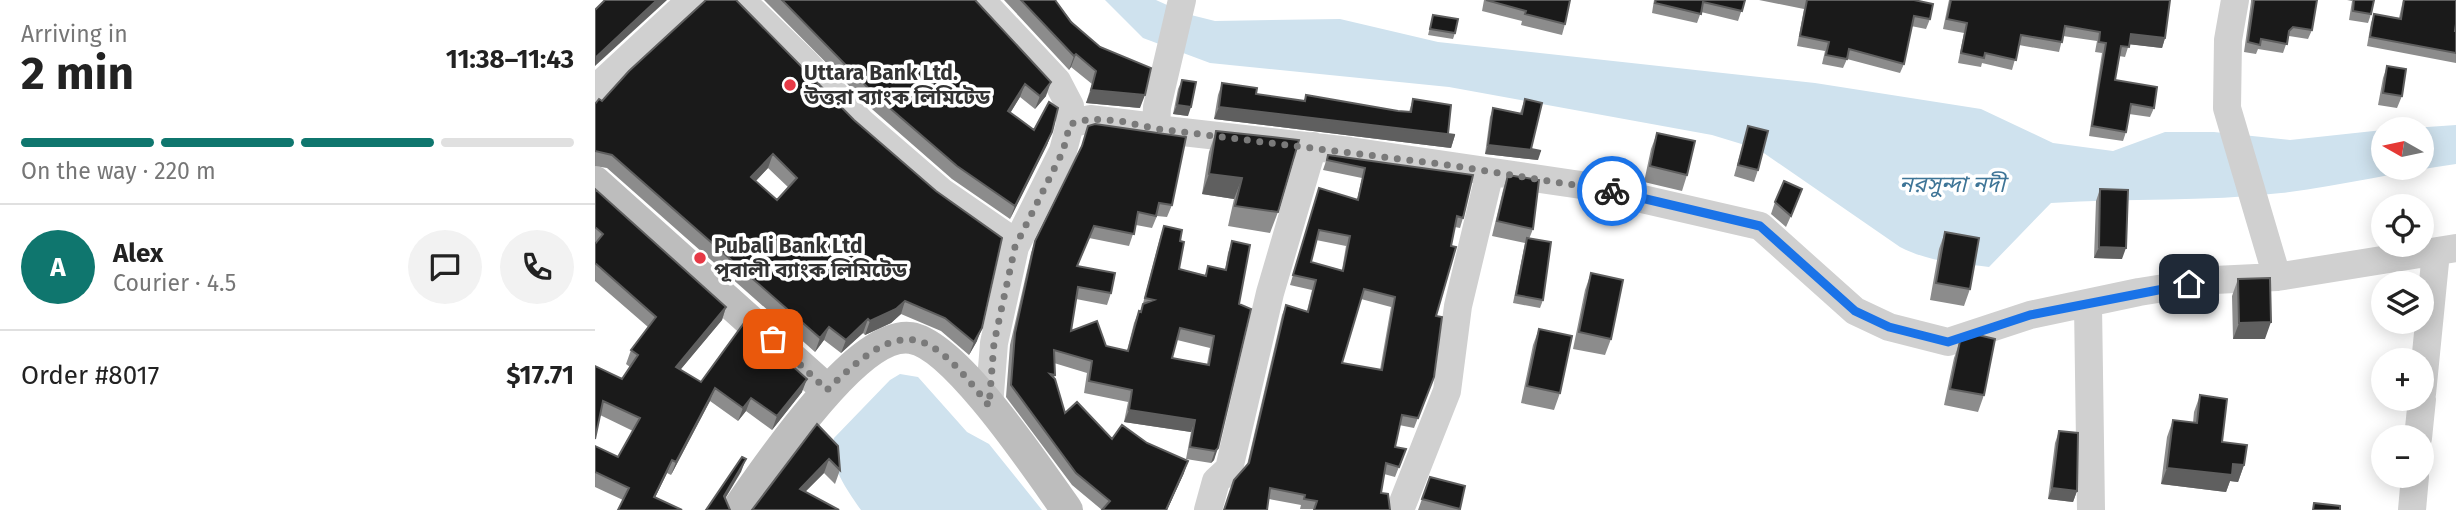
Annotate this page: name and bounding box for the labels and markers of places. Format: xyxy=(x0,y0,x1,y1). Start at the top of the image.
place label: Uttara Bank Ltd. উত্তরা ব্যাংক লিমিটেড xyxy=(803,60,991,110)
marker: Uttara Bank Ltd. উত্তরা ব্যাংক লিমিটেড xyxy=(782,77,798,93)
place label: Pubali Bank Ltd পূবালী ব্যাংক লিমিটেড xyxy=(714,233,908,283)
marker: Pubali Bank Ltd পূবালী ব্যাংক লিমিটেড xyxy=(692,250,708,266)
pin xyxy=(2159,254,2219,314)
pin xyxy=(743,309,803,369)

